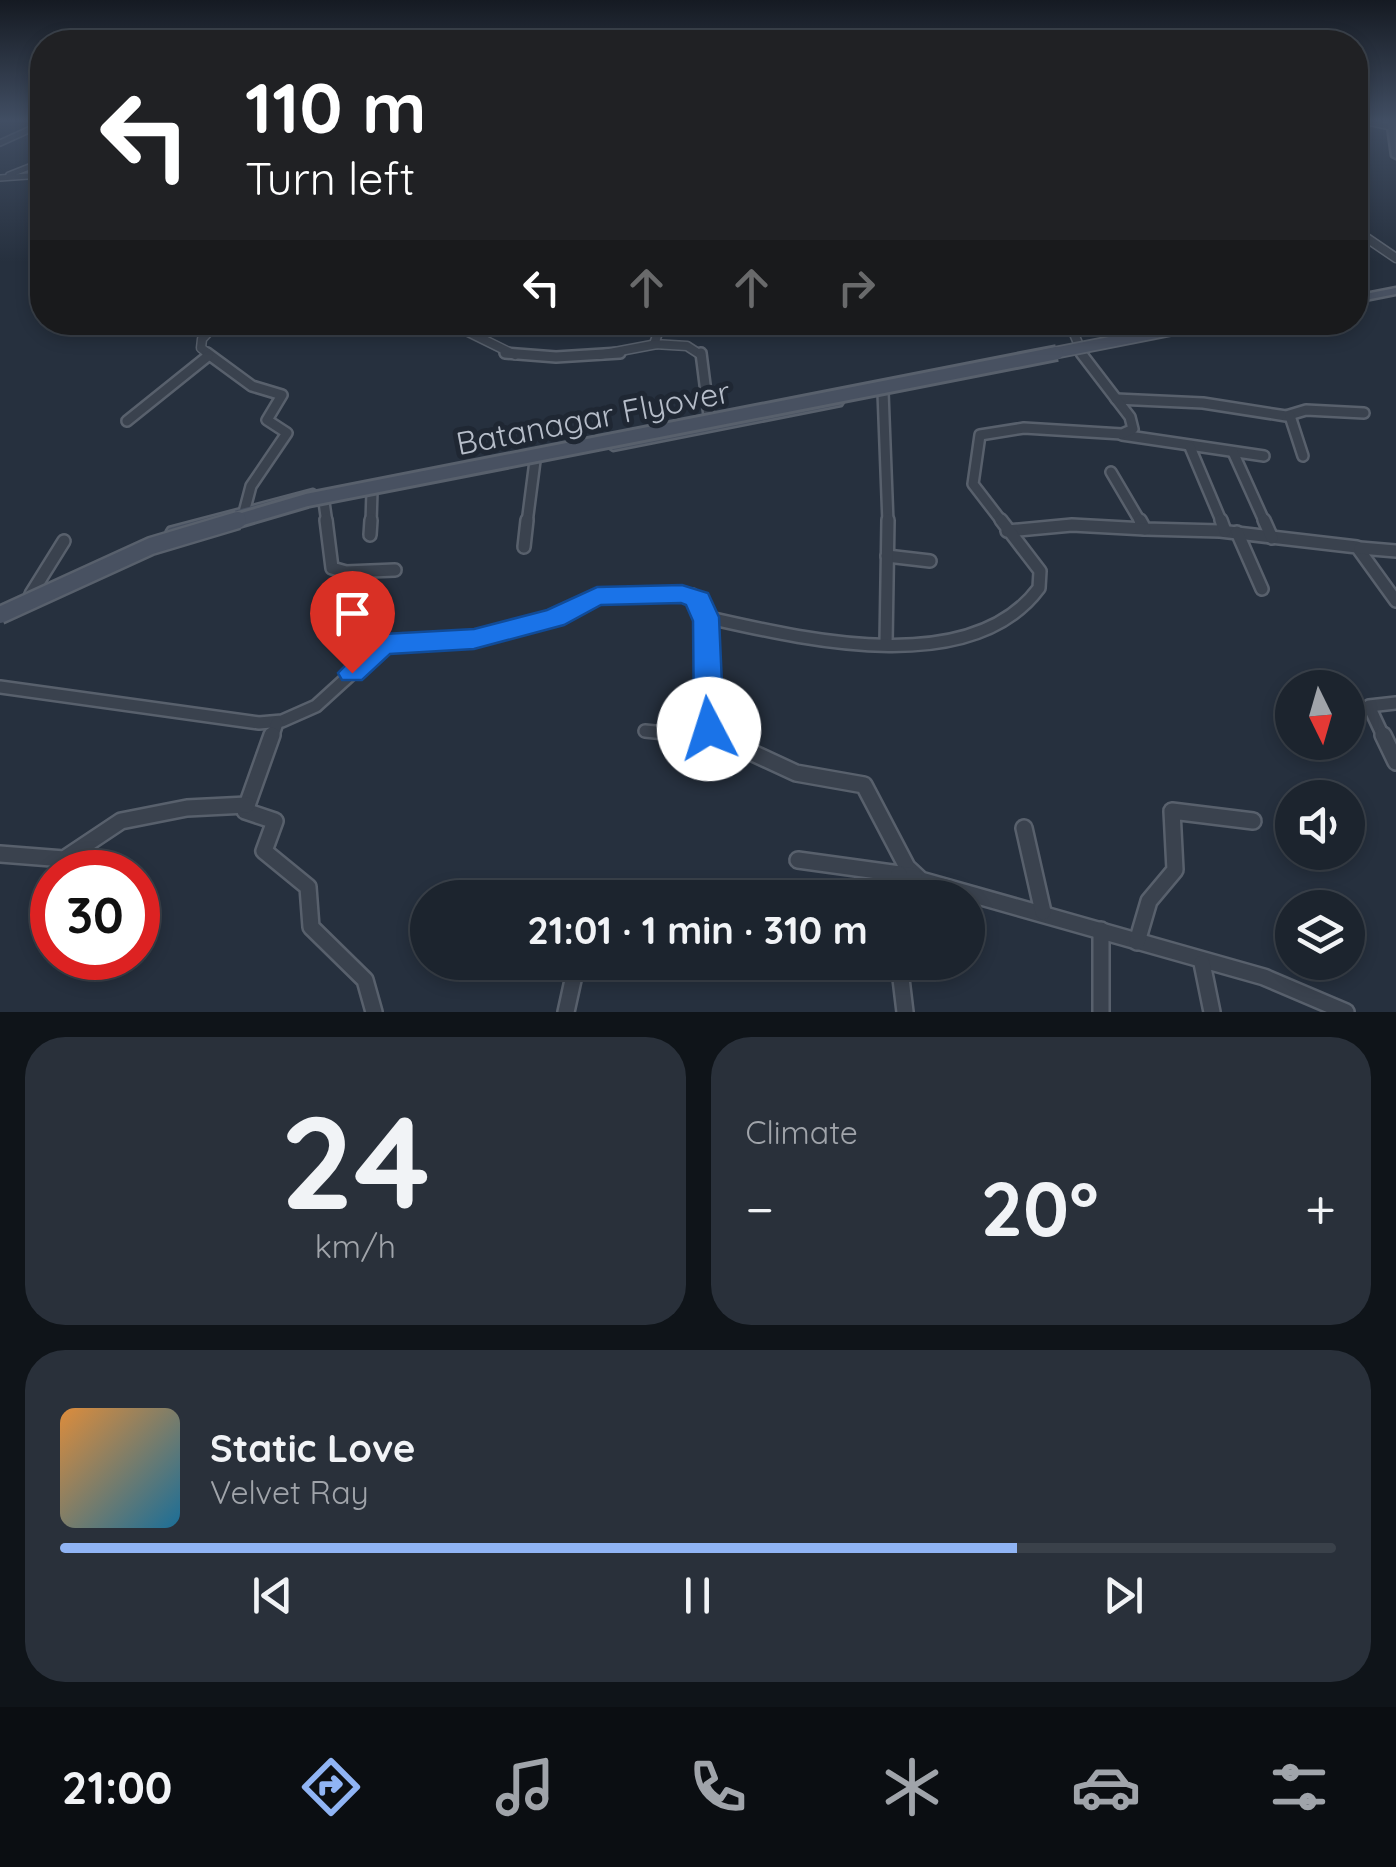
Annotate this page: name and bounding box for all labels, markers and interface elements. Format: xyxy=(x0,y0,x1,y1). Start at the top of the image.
text: 110 m xyxy=(245,63,427,151)
icon: left xyxy=(80,70,210,200)
text: Turn left xyxy=(245,150,415,206)
icon: left xyxy=(514,260,569,315)
icon: ahead xyxy=(619,260,674,315)
icon: ahead xyxy=(724,260,779,315)
icon: right xyxy=(829,260,884,315)
street label: Batanagar Flyover xyxy=(453,371,733,463)
pin xyxy=(310,571,395,674)
icon: arrive xyxy=(325,586,380,641)
north arrow xyxy=(1275,670,1365,760)
map controls xyxy=(1275,670,1365,980)
position arrow xyxy=(657,677,761,781)
button: sound xyxy=(1275,780,1365,870)
speed limit sign: 30 xyxy=(30,850,160,980)
button: layers xyxy=(1275,890,1365,980)
text: 21:01 · 1 min · 310 m xyxy=(527,906,868,954)
text: 24 xyxy=(280,1079,430,1242)
text: Climate xyxy=(746,1112,858,1152)
text: 20° xyxy=(980,1161,1099,1255)
text: − xyxy=(746,1174,774,1243)
text: + xyxy=(1305,1174,1336,1243)
text: km/h xyxy=(315,1226,396,1266)
text: Static Love xyxy=(210,1424,415,1472)
text: Velvet Ray xyxy=(210,1472,369,1512)
icon: previous xyxy=(245,1568,300,1623)
icon: pause xyxy=(670,1568,725,1623)
icon: next xyxy=(1096,1568,1151,1623)
icon: directions xyxy=(296,1752,366,1822)
icon: music xyxy=(490,1752,560,1822)
icon: phone xyxy=(683,1752,753,1822)
icon: climate xyxy=(877,1752,947,1822)
icon: car xyxy=(1071,1752,1141,1822)
icon: filters xyxy=(1264,1752,1334,1822)
text: 21:00 xyxy=(62,1759,172,1815)

